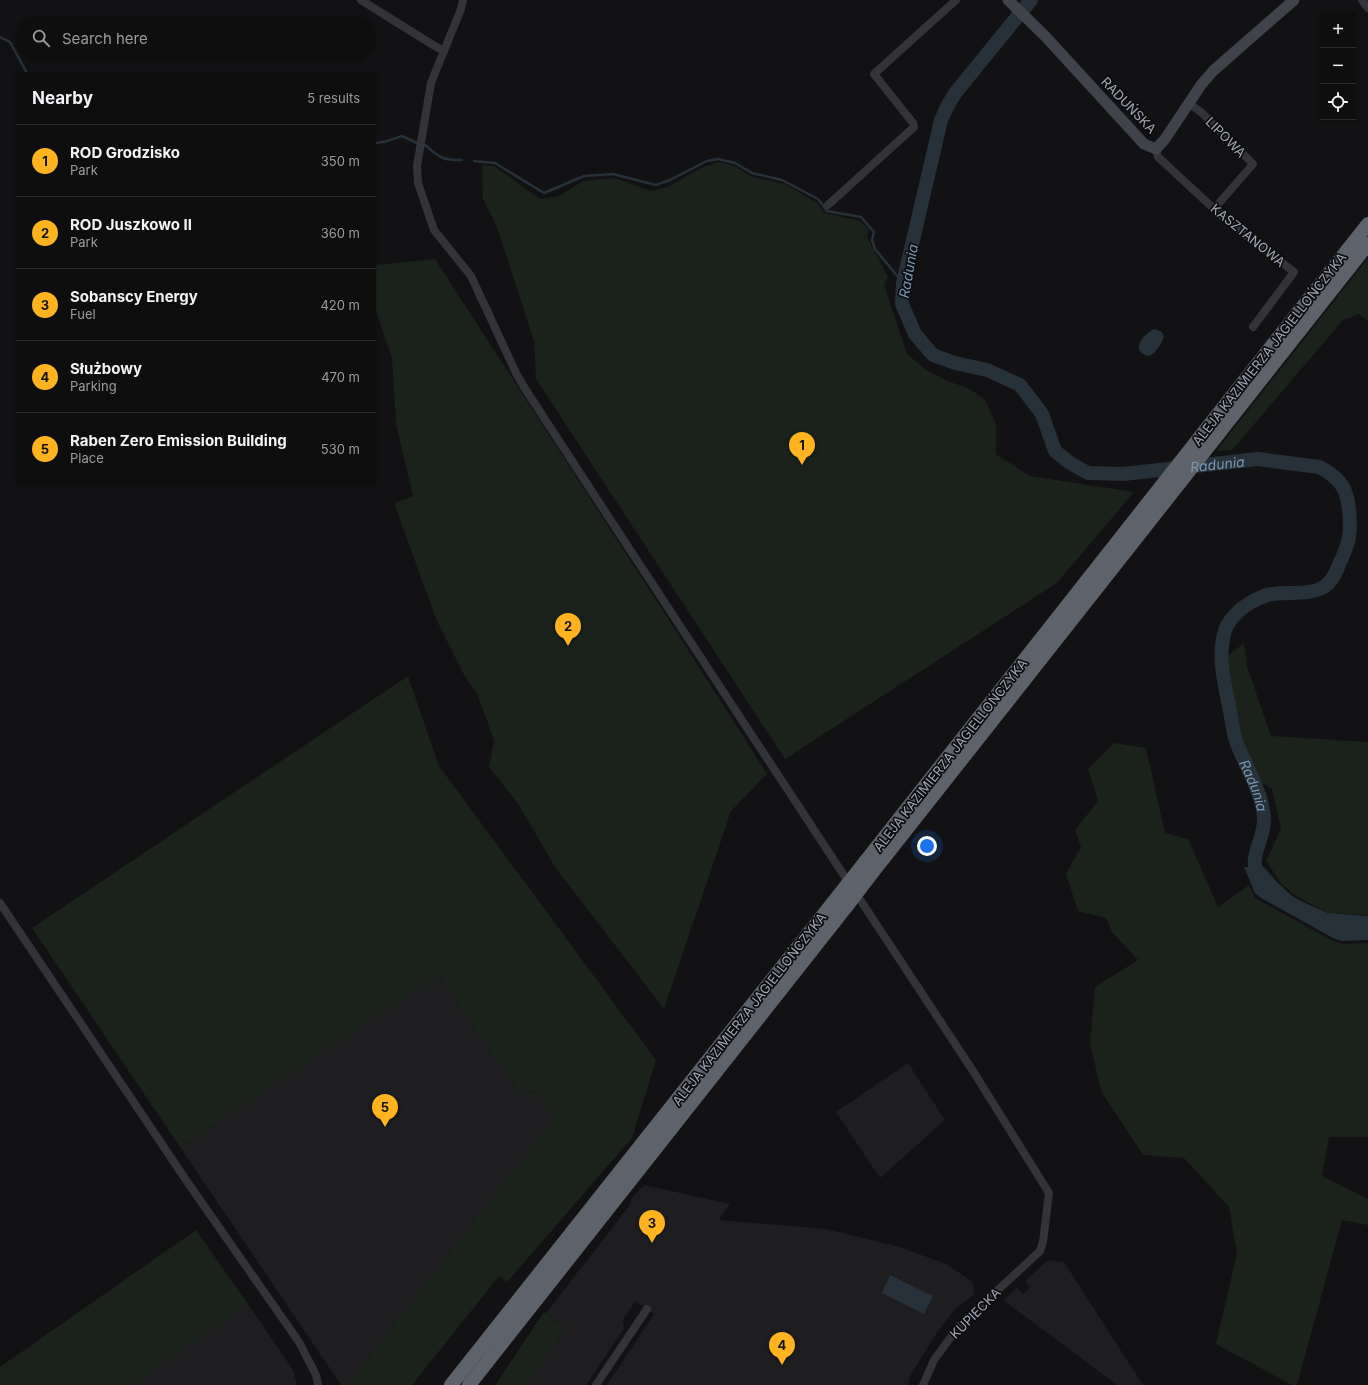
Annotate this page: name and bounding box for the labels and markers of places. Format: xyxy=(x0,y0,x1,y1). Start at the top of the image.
pin: 1 xyxy=(789,432,815,465)
pin: 2 xyxy=(555,613,581,646)
pin: 5 xyxy=(372,1094,398,1127)
pin: 3 xyxy=(639,1210,665,1243)
pin: 4 xyxy=(769,1332,795,1365)

